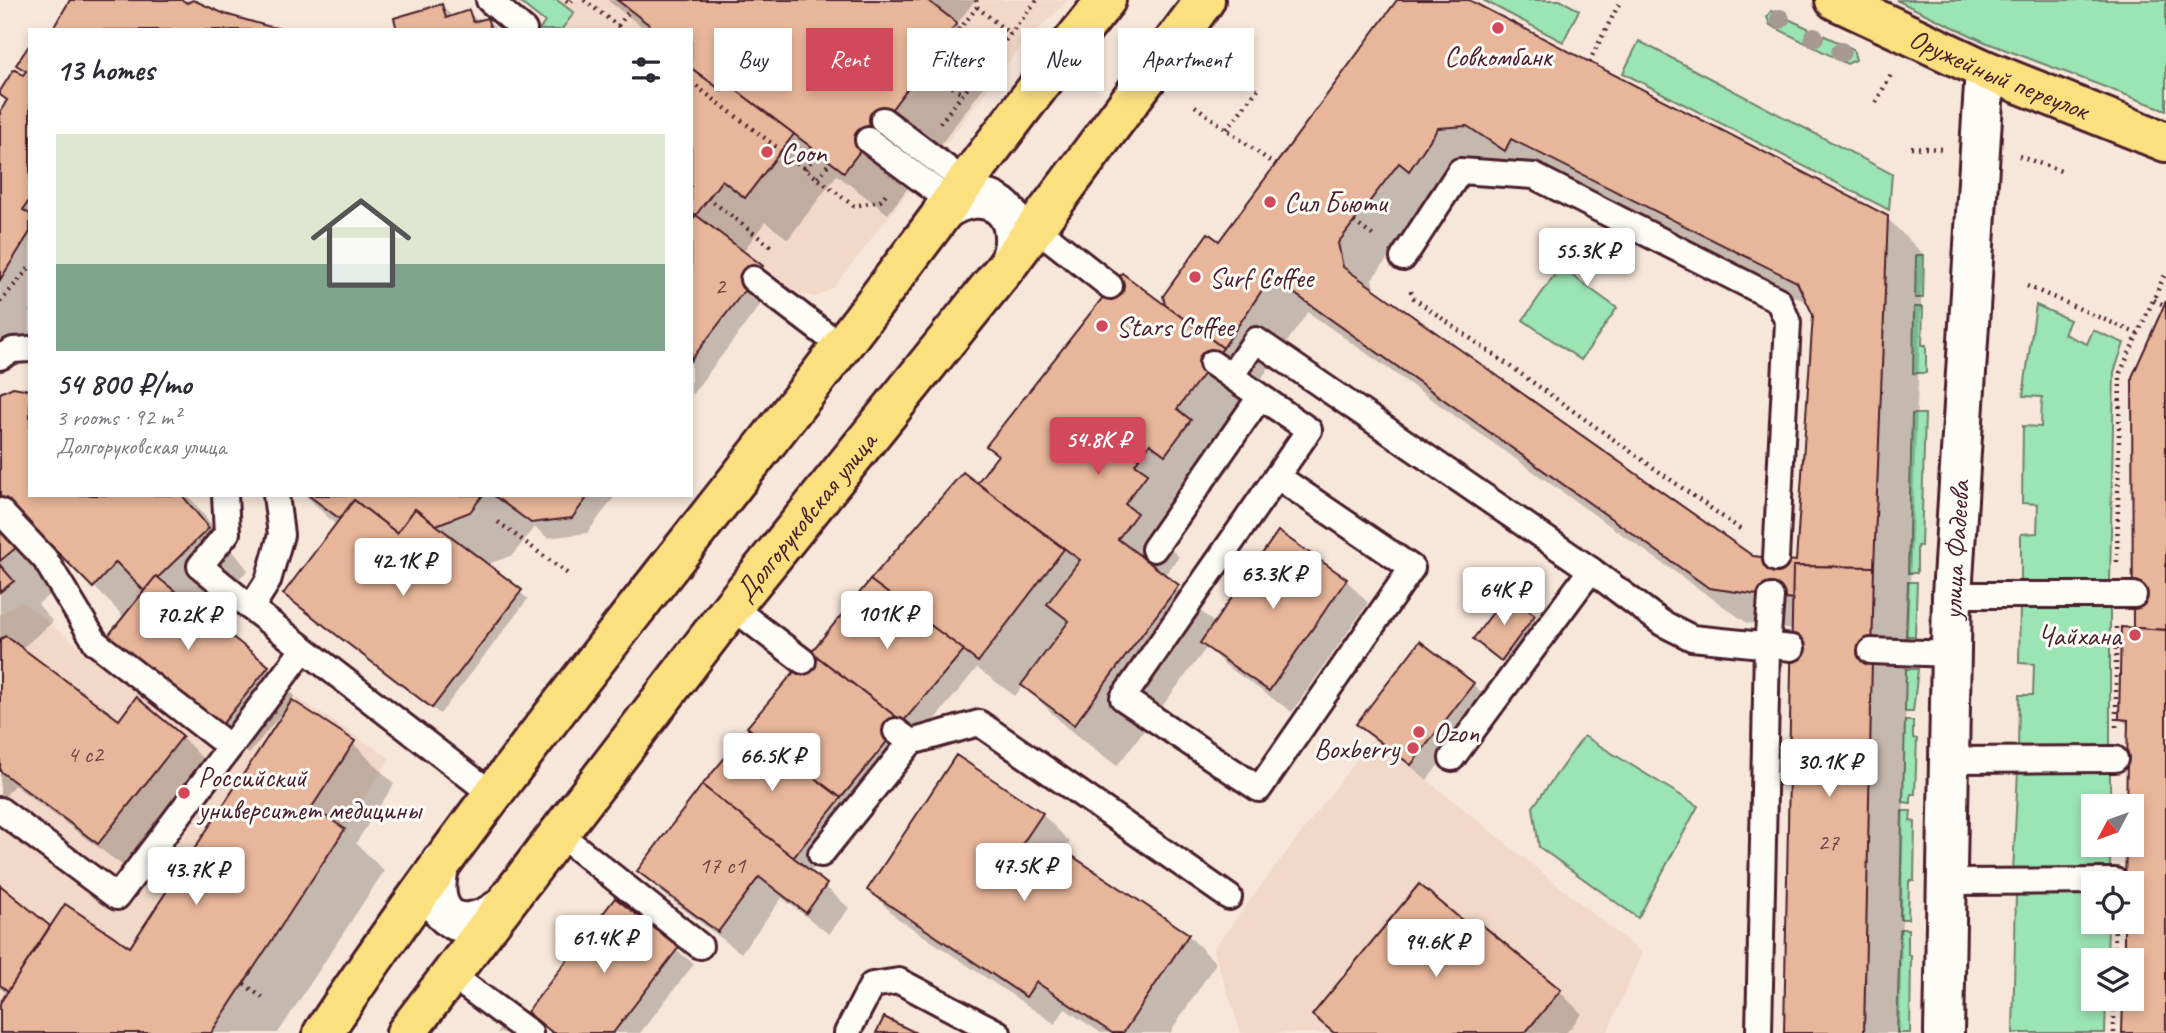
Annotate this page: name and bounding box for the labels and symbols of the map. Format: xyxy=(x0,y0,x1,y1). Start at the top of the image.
marker: Совкомбанк xyxy=(1490,20,1506,36)
street label: Оружейный переулок xyxy=(1904,20,2096,128)
place label: Совкомбанк xyxy=(1444,39,1554,74)
place label: Coon xyxy=(781,135,828,170)
marker: Coon xyxy=(759,144,775,160)
place label: Сил Бьюти xyxy=(1284,185,1390,220)
marker: Сил Бьюти xyxy=(1262,194,1278,210)
pin: 55.3K ₽ xyxy=(1522,229,1652,288)
place label: Surf Coffee xyxy=(1209,260,1315,295)
marker: Surf Coffee xyxy=(1187,269,1203,285)
house number: 2 xyxy=(715,271,728,301)
place label: Stars Coffee xyxy=(1116,309,1236,344)
marker: Stars Coffee xyxy=(1094,318,1110,334)
pin: 54.8K ₽ xyxy=(1033,418,1163,477)
street label: Долгоруковская улица xyxy=(727,423,885,608)
street label: улица Фадеева xyxy=(1934,478,1977,622)
pin: 42.1K ₽ xyxy=(338,538,468,598)
pin: 63.3K ₽ xyxy=(1208,552,1338,611)
pin: 64K ₽ xyxy=(1455,568,1553,627)
pin: 70.2K ₽ xyxy=(123,592,253,652)
pin: 101K ₽ xyxy=(830,592,944,651)
place label: Чайхана xyxy=(2038,618,2123,653)
marker: Чайхана xyxy=(2127,627,2143,643)
place label: Ozon xyxy=(1433,715,1479,750)
marker: Ozon xyxy=(1411,724,1427,740)
place label: Boxberry xyxy=(1314,731,1401,766)
pin: 66.5K ₽ xyxy=(707,734,837,793)
house number: 4 с2 xyxy=(67,739,105,769)
marker: Boxberry xyxy=(1405,740,1421,756)
pin: 30.1K ₽ xyxy=(1764,740,1894,799)
place label: Российский университет медицины xyxy=(196,760,423,827)
marker: Российский университет медицины xyxy=(176,785,192,801)
north arrow xyxy=(2081,794,2144,858)
house number: 27 xyxy=(1817,827,1840,857)
pin: 47.5K ₽ xyxy=(959,844,1089,903)
pin: 43.7K ₽ xyxy=(131,848,261,907)
house number: 17 с1 xyxy=(699,850,747,880)
pin: 61.4K ₽ xyxy=(539,916,669,975)
pin: 94.6K ₽ xyxy=(1371,920,1501,979)

